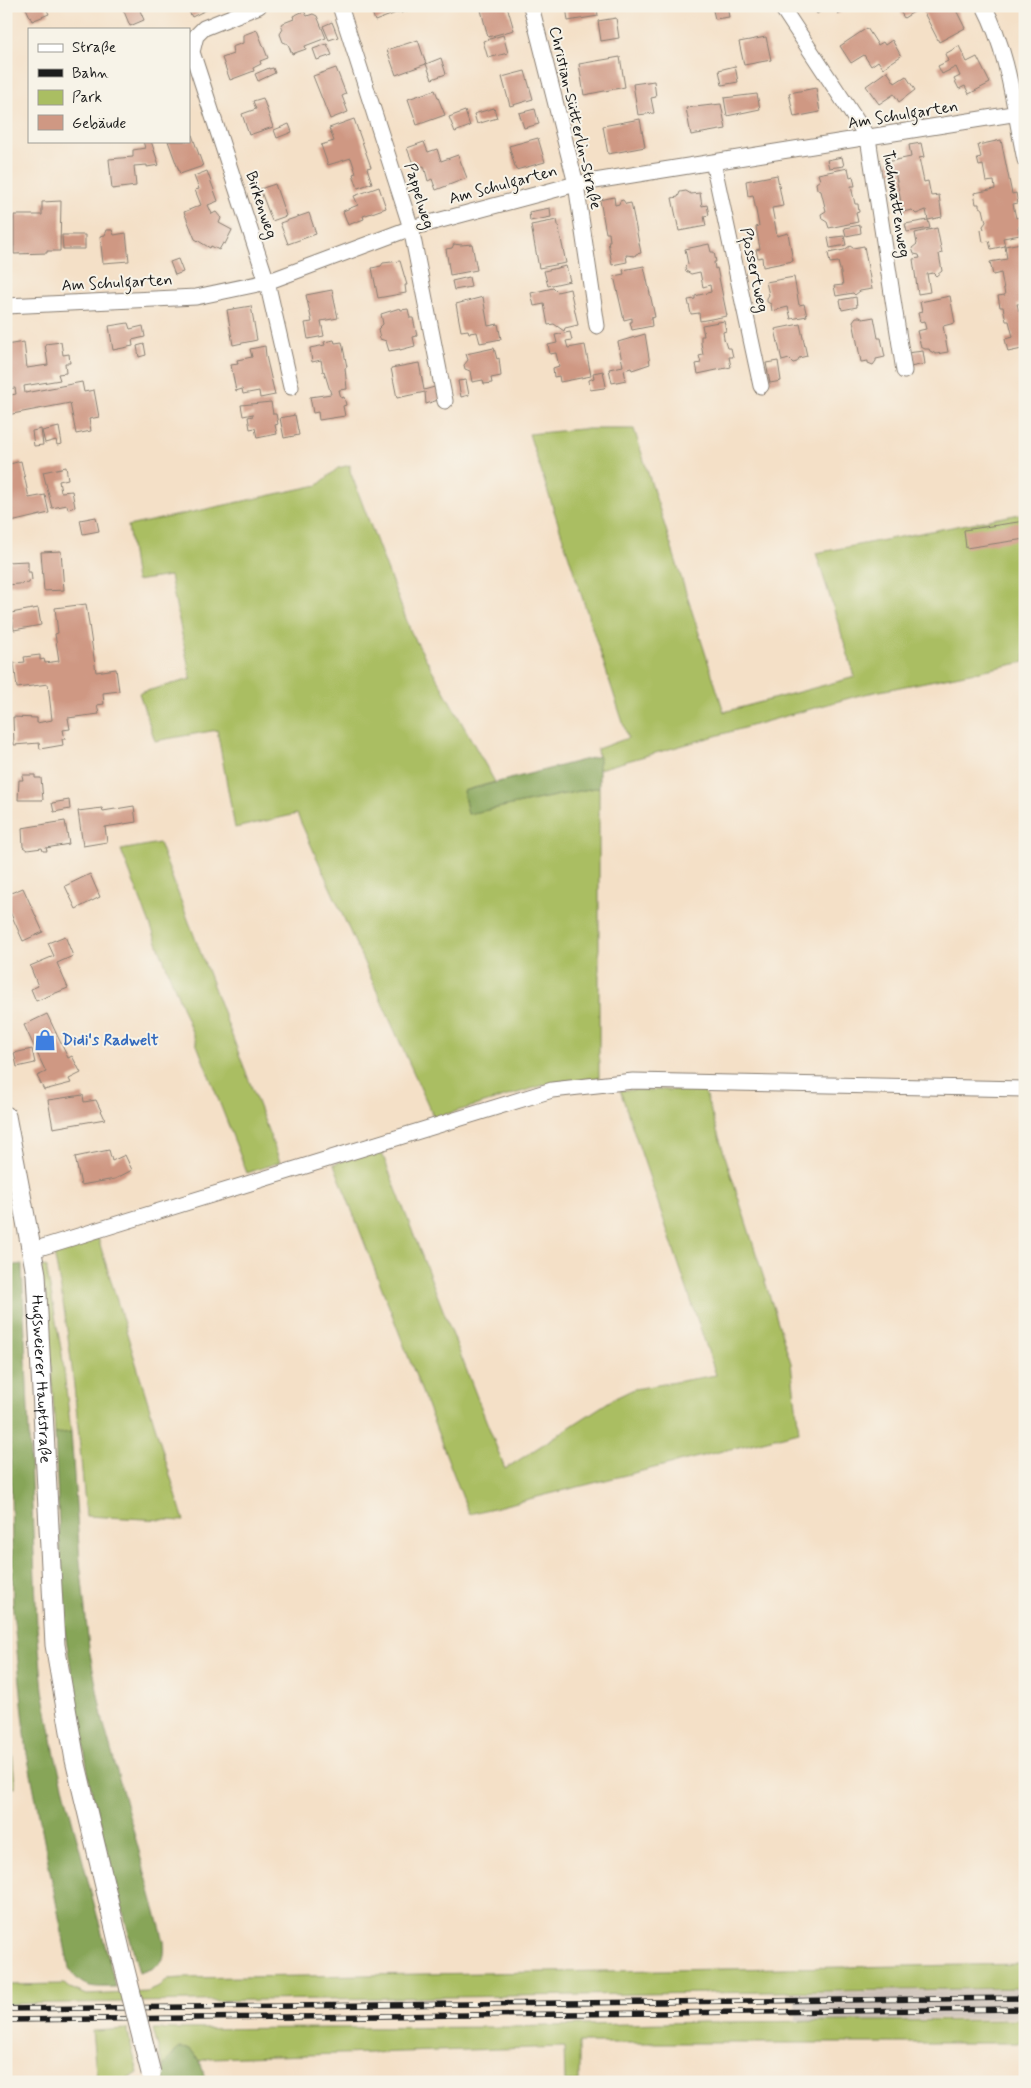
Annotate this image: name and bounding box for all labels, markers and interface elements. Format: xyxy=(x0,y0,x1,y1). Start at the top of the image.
street label: Christian-Sütterlin-Straße xyxy=(544,24,606,212)
legend xyxy=(28,28,190,142)
text: Straße xyxy=(72,38,116,58)
text: Bahn xyxy=(72,64,109,84)
text: Park xyxy=(72,88,102,108)
street label: Am Schulgarten xyxy=(846,96,960,135)
text: Gebäude xyxy=(72,114,126,134)
street label: Tuchmattenweg xyxy=(876,149,915,259)
street label: Pappelweg xyxy=(398,160,439,232)
street label: Am Schulgarten xyxy=(447,160,560,211)
street label: Birkenweg xyxy=(239,169,282,242)
street label: Pfossertweg xyxy=(733,226,773,315)
street label: Am Schulgarten xyxy=(61,270,173,297)
shop icon: Didi's Radwelt xyxy=(32,1027,58,1053)
place label: Didi's Radwelt xyxy=(62,1030,159,1051)
street label: Hugsweierer Hauptstraße xyxy=(26,1294,56,1464)

